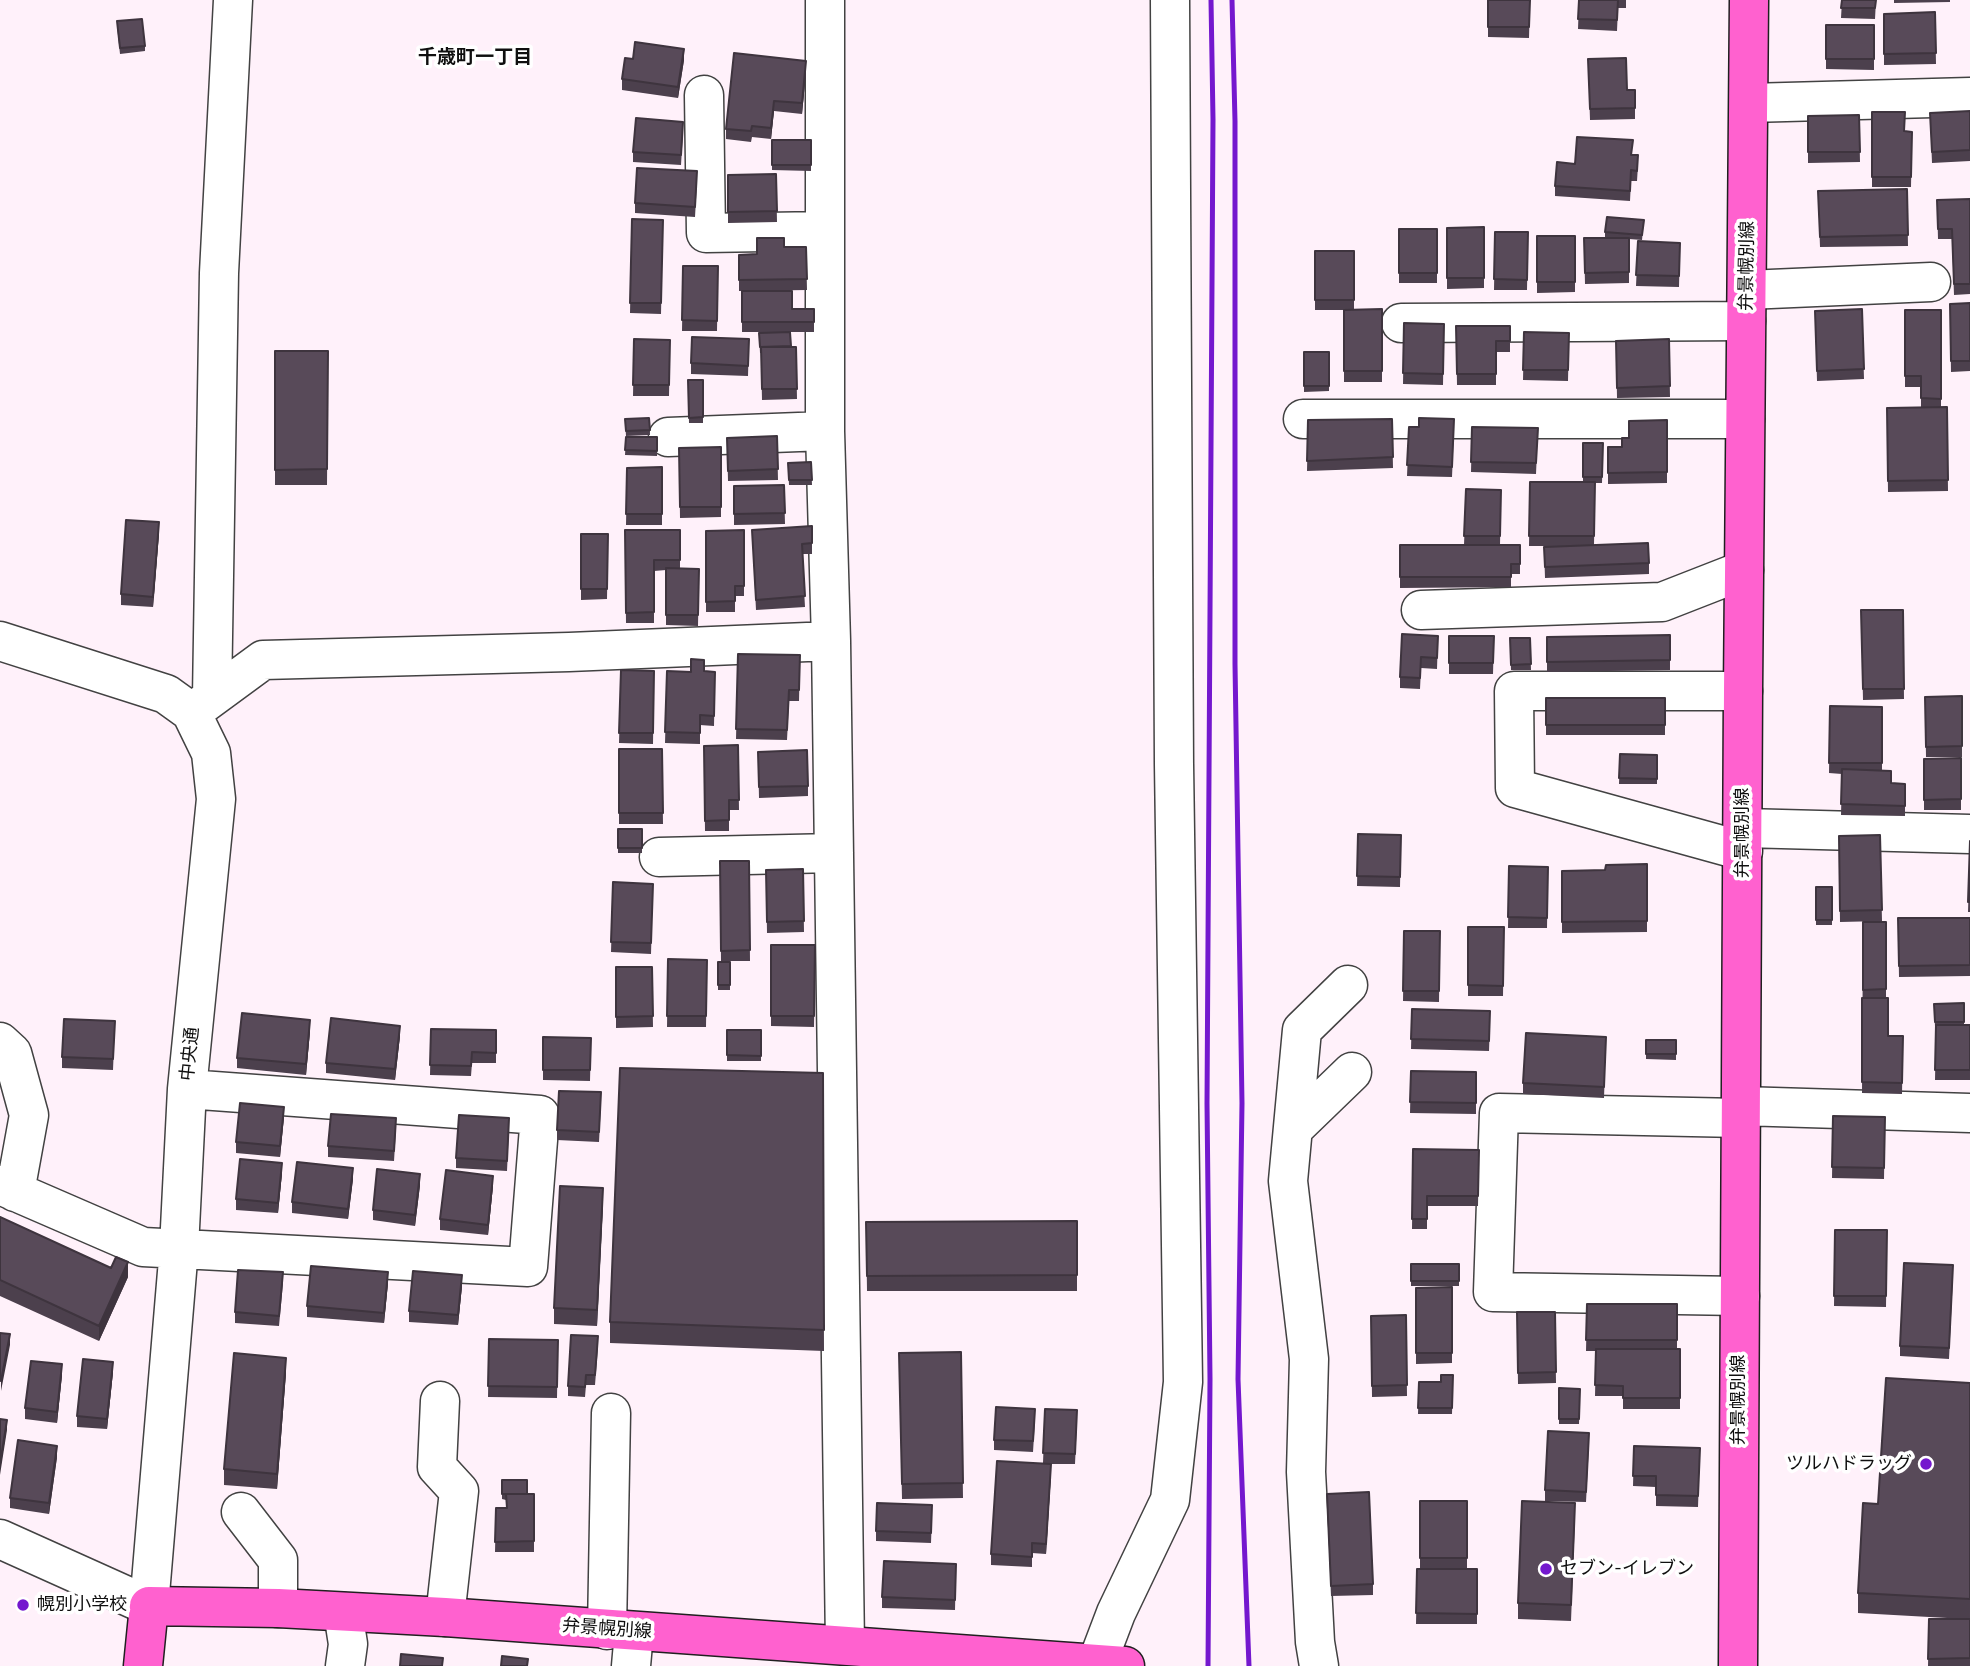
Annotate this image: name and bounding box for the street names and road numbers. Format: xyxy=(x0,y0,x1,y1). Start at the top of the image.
street label: 弁景幌別線 xyxy=(1735,221,1759,311)
street label: 弁景幌別線 xyxy=(1732,788,1754,878)
street label: 中央通 xyxy=(176,1026,204,1082)
street label: 弁景幌別線 xyxy=(1728,1355,1750,1445)
street label: 弁景幌別線 xyxy=(561,1615,653,1643)

